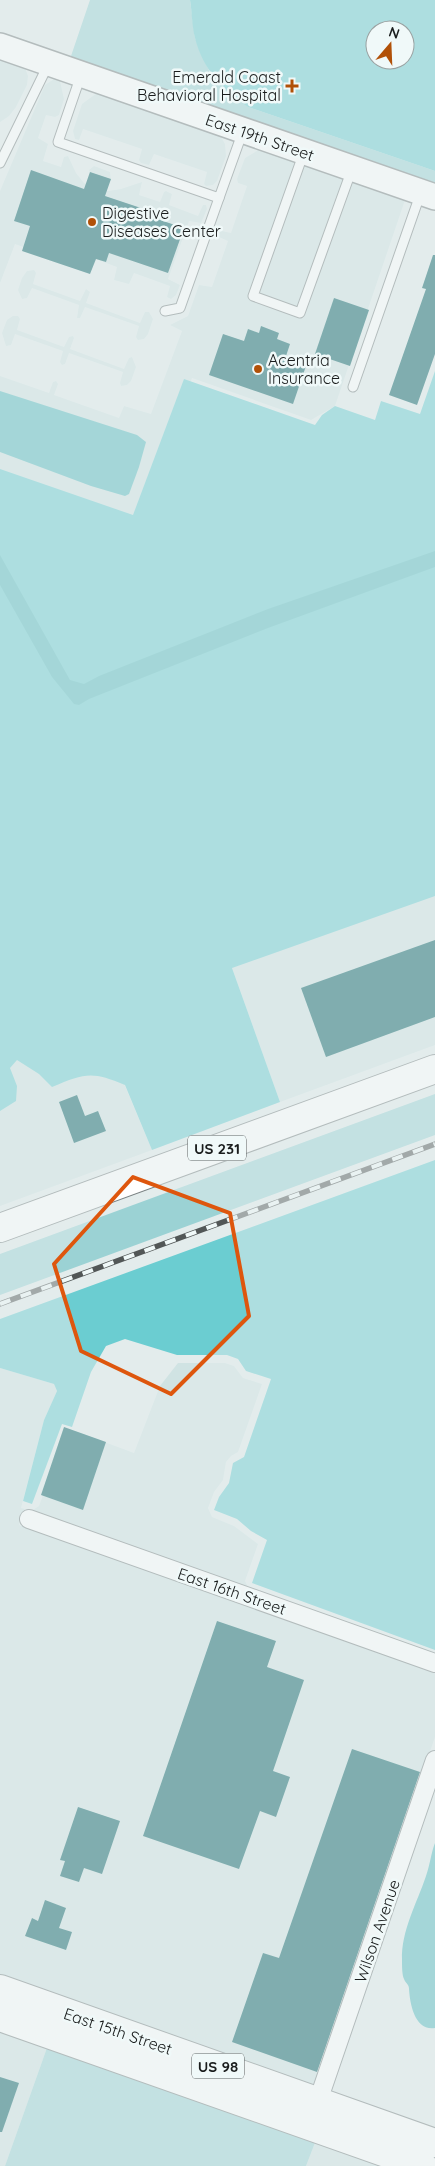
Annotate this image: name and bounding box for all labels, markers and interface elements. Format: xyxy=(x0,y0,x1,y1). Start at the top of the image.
north arrow xyxy=(365,20,415,70)
text: N xyxy=(386,23,402,43)
place label: Emerald Coast Behavioral Hospital xyxy=(137,67,281,105)
marker: Emerald Coast Behavioral Hospital xyxy=(285,79,299,93)
street label: East 19th Street xyxy=(203,109,317,165)
place label: Digestive Diseases Center xyxy=(102,203,221,241)
marker: Digestive Diseases Center xyxy=(86,216,98,228)
place label: Acentria Insurance xyxy=(268,350,340,388)
marker: Acentria Insurance xyxy=(252,363,264,375)
road number: US 231 xyxy=(188,1136,246,1160)
street label: East 16th Street xyxy=(175,1563,289,1619)
street label: Wilson Avenue xyxy=(350,1877,404,1985)
street label: East 15th Street xyxy=(61,2003,175,2059)
road number: US 98 xyxy=(192,2054,244,2078)

